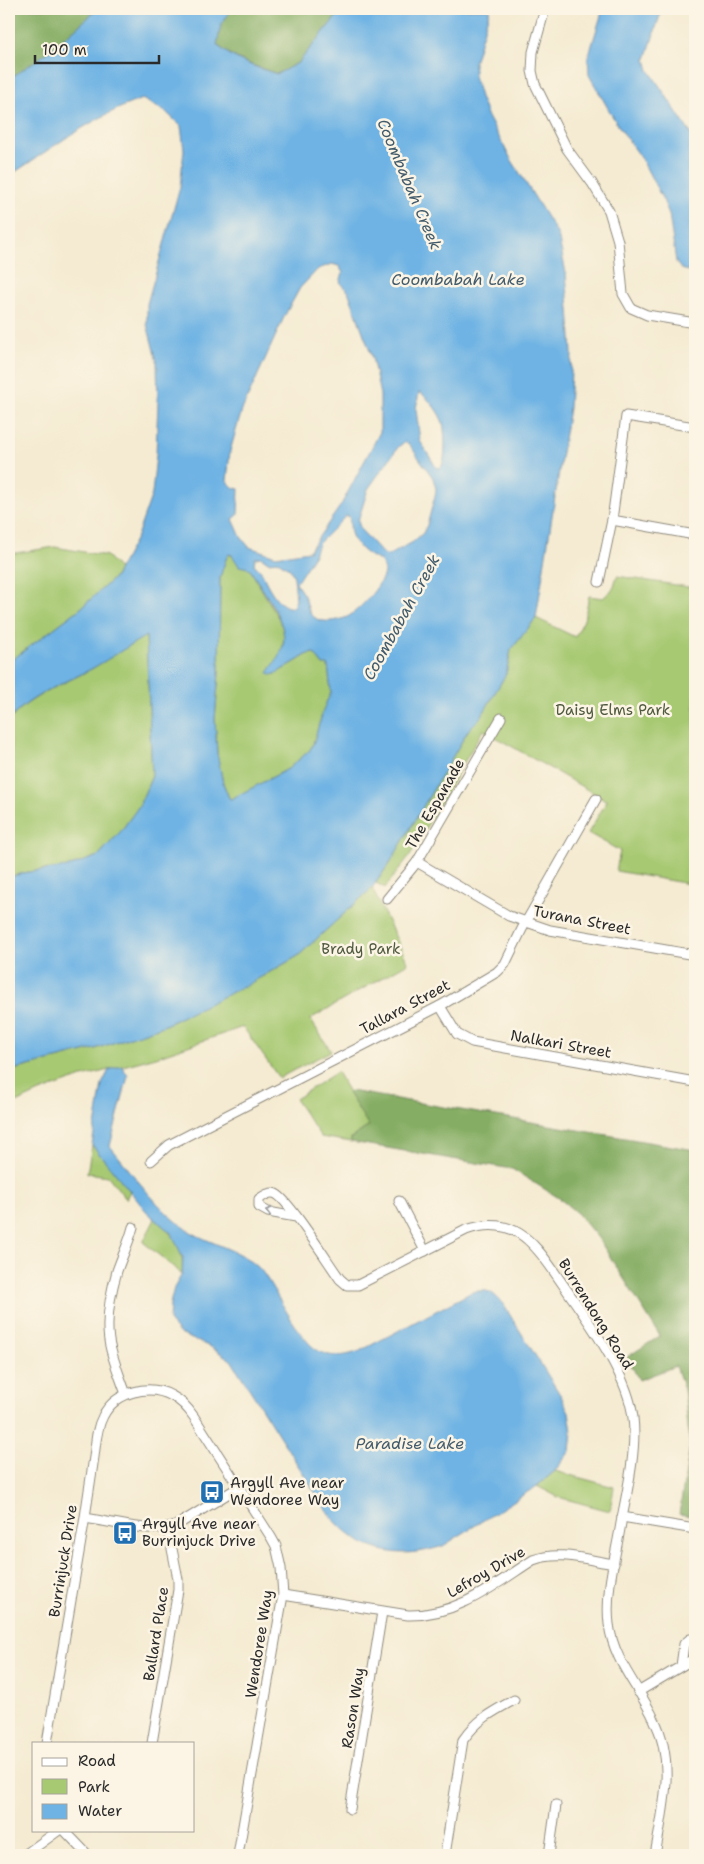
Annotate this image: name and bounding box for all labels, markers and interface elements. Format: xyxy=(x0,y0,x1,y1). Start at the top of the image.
scale bar xyxy=(35,32,159,64)
text: 100 m xyxy=(42,40,87,60)
water label: Coombabah Creek xyxy=(372,115,447,253)
water label: Coombabah Lake xyxy=(391,269,525,290)
water label: Coombabah Creek xyxy=(358,551,445,684)
park label: Daisy Elms Park xyxy=(556,700,670,720)
street label: The Espanade xyxy=(401,755,469,853)
street label: Turana Street xyxy=(531,901,633,939)
park label: Brady Park xyxy=(321,939,401,959)
street label: Tallara Street xyxy=(356,975,454,1039)
street label: Nalkari Street xyxy=(509,1025,613,1063)
one-way arrow xyxy=(265,1206,274,1217)
street label: Burrendong Road xyxy=(554,1255,638,1374)
water label: Paradise Lake xyxy=(356,1433,464,1454)
place label: Argyll Ave near Wendoree Way xyxy=(230,1473,345,1510)
bus stop icon: Argyll Ave near Wendoree Way xyxy=(199,1479,225,1505)
street label: Burrinjuck Drive xyxy=(44,1503,82,1619)
place label: Argyll Ave near Burrinjuck Drive xyxy=(142,1514,257,1551)
bus stop icon: Argyll Ave near Burrinjuck Drive xyxy=(112,1520,138,1546)
street label: Lefroy Drive xyxy=(443,1541,529,1603)
street label: Ballard Place xyxy=(139,1585,173,1683)
street label: Wendoree Way xyxy=(241,1588,277,1700)
street label: Rason Way xyxy=(337,1666,369,1750)
legend xyxy=(32,1742,195,1832)
text: Road xyxy=(78,1751,116,1771)
text: Park xyxy=(78,1777,110,1797)
text: Water xyxy=(78,1801,122,1821)

